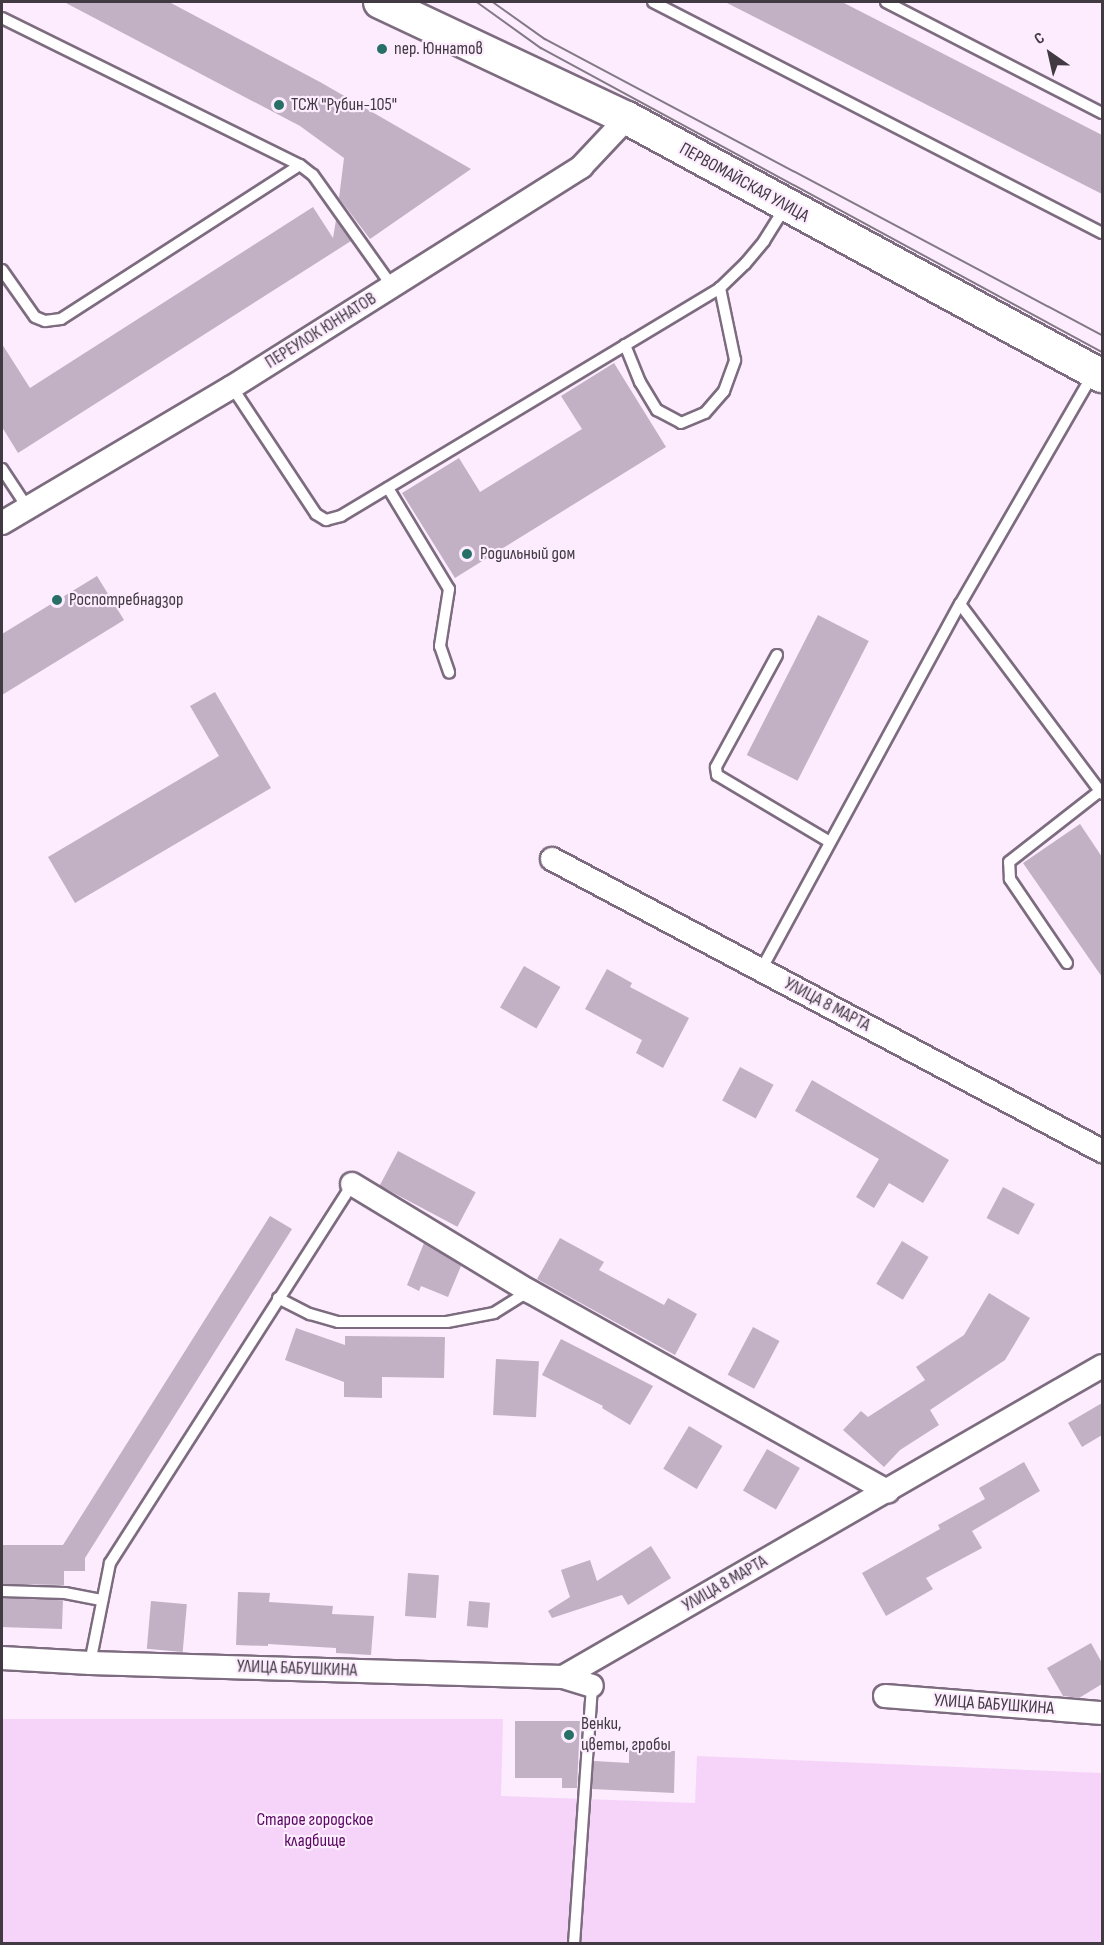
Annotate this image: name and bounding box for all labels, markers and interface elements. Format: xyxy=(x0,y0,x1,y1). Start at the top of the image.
north arrow xyxy=(1020,24,1080,84)
text: С xyxy=(1031,28,1048,49)
place label: пер. Юннатов xyxy=(394,38,483,60)
marker: пер. Юннатов xyxy=(375,42,389,56)
place label: ТСЖ "Рубин-105" xyxy=(291,94,397,116)
marker: ТСЖ "Рубин-105" xyxy=(272,98,286,112)
street label: ПЕРВОМАЙСКАЯ УЛИЦА xyxy=(675,138,813,228)
street label: ПЕРЕУЛОК ЮННАТОВ xyxy=(262,288,380,374)
place label: Родильный дом xyxy=(480,543,575,565)
marker: Родильный дом xyxy=(458,545,476,563)
place label: Роспотребнадзор xyxy=(69,589,183,611)
marker: Роспотребнадзор xyxy=(50,593,64,607)
street label: УЛИЦА 8 МАРТА xyxy=(780,973,874,1037)
street label: УЛИЦА 8 МАРТА xyxy=(679,1551,771,1617)
street label: УЛИЦА БАБУШКИНА xyxy=(236,1656,358,1682)
street label: УЛИЦА БАБУШКИНА xyxy=(933,1690,1055,1720)
place label: Венки, цветы, гробы xyxy=(581,1714,671,1756)
marker: Венки, цветы, гробы xyxy=(562,1728,576,1742)
park label: Старое городское кладбище xyxy=(256,1810,374,1852)

